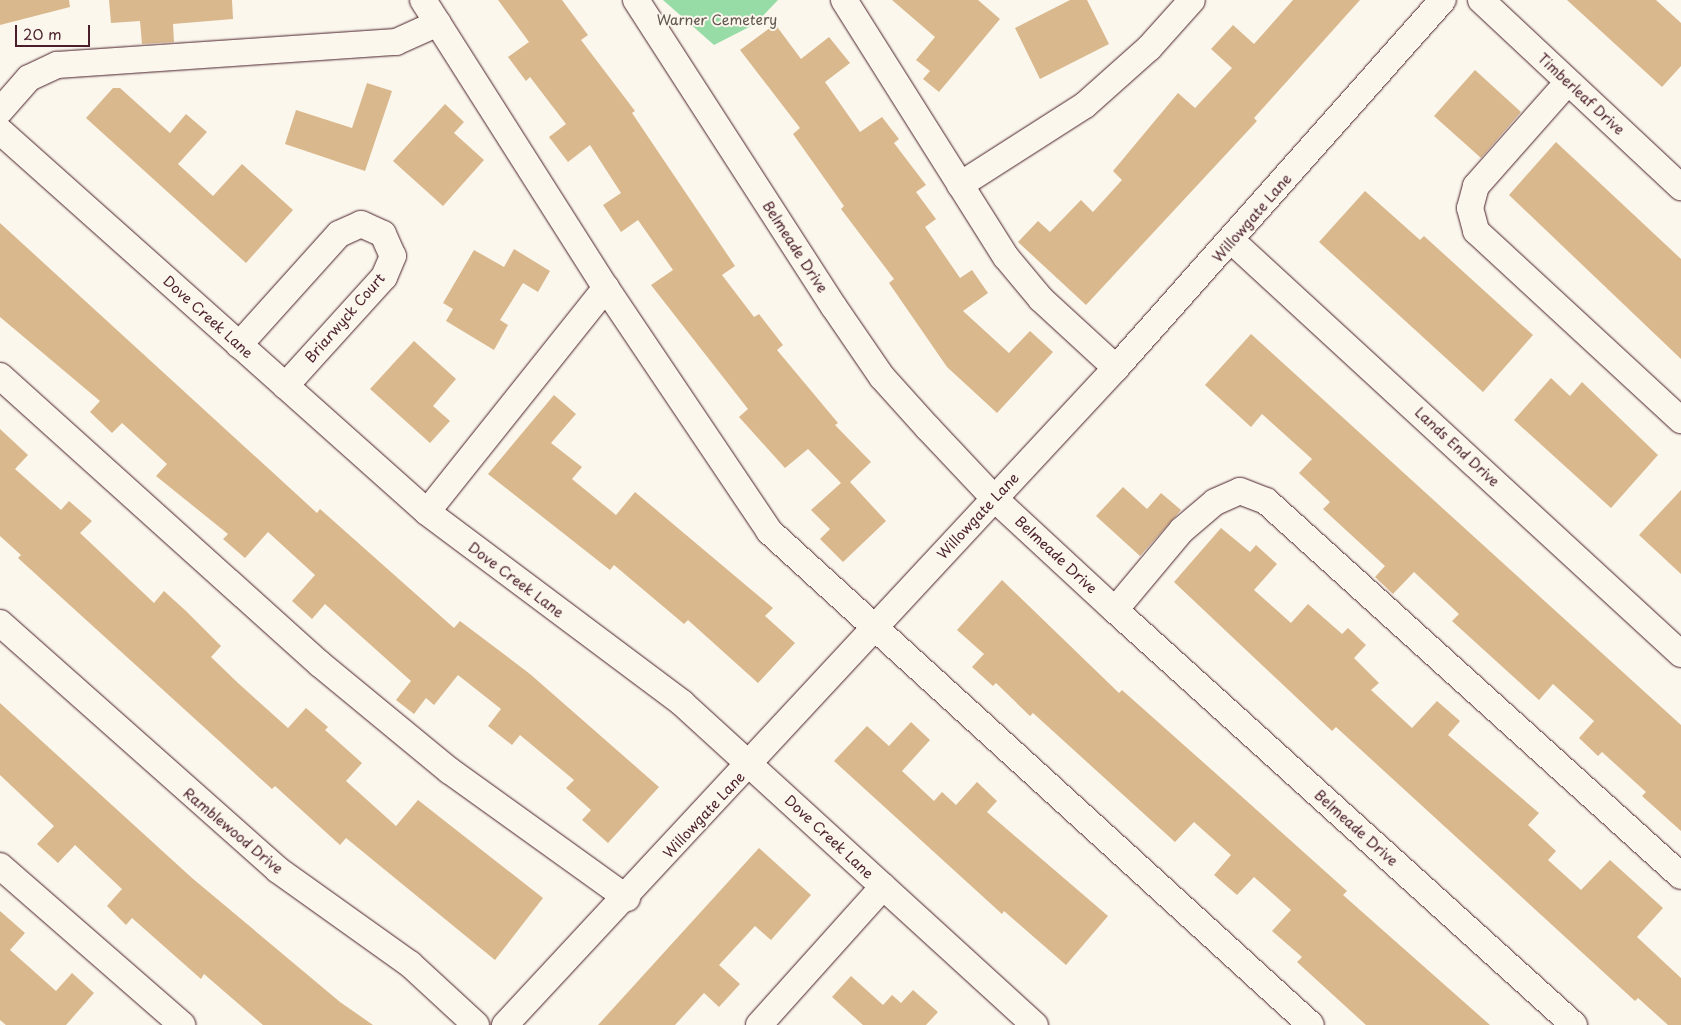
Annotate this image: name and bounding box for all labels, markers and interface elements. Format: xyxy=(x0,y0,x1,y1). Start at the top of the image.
park label: Warner Cemetery xyxy=(657,12,777,28)
scale bar xyxy=(18,15,92,47)
text: 20 m xyxy=(23,22,62,45)
street label: Timberleaf Drive xyxy=(1534,50,1628,138)
street label: Willowgate Lane xyxy=(1209,170,1295,266)
street label: Belmeade Drive xyxy=(759,198,831,296)
street label: Briarwyck Court xyxy=(302,270,388,366)
street label: Dove Creek Lane xyxy=(159,272,257,362)
street label: Lands End Drive xyxy=(1411,403,1503,491)
street label: Willowgate Lane xyxy=(934,469,1022,563)
street label: Belmeade Drive xyxy=(1012,513,1100,597)
street label: Dove Creek Lane xyxy=(465,539,567,621)
street label: Willowgate Lane xyxy=(660,768,748,862)
street label: Ramblewood Drive xyxy=(180,784,286,878)
street label: Belmeade Drive xyxy=(1311,787,1401,869)
street label: Dove Creek Lane xyxy=(781,791,877,883)

